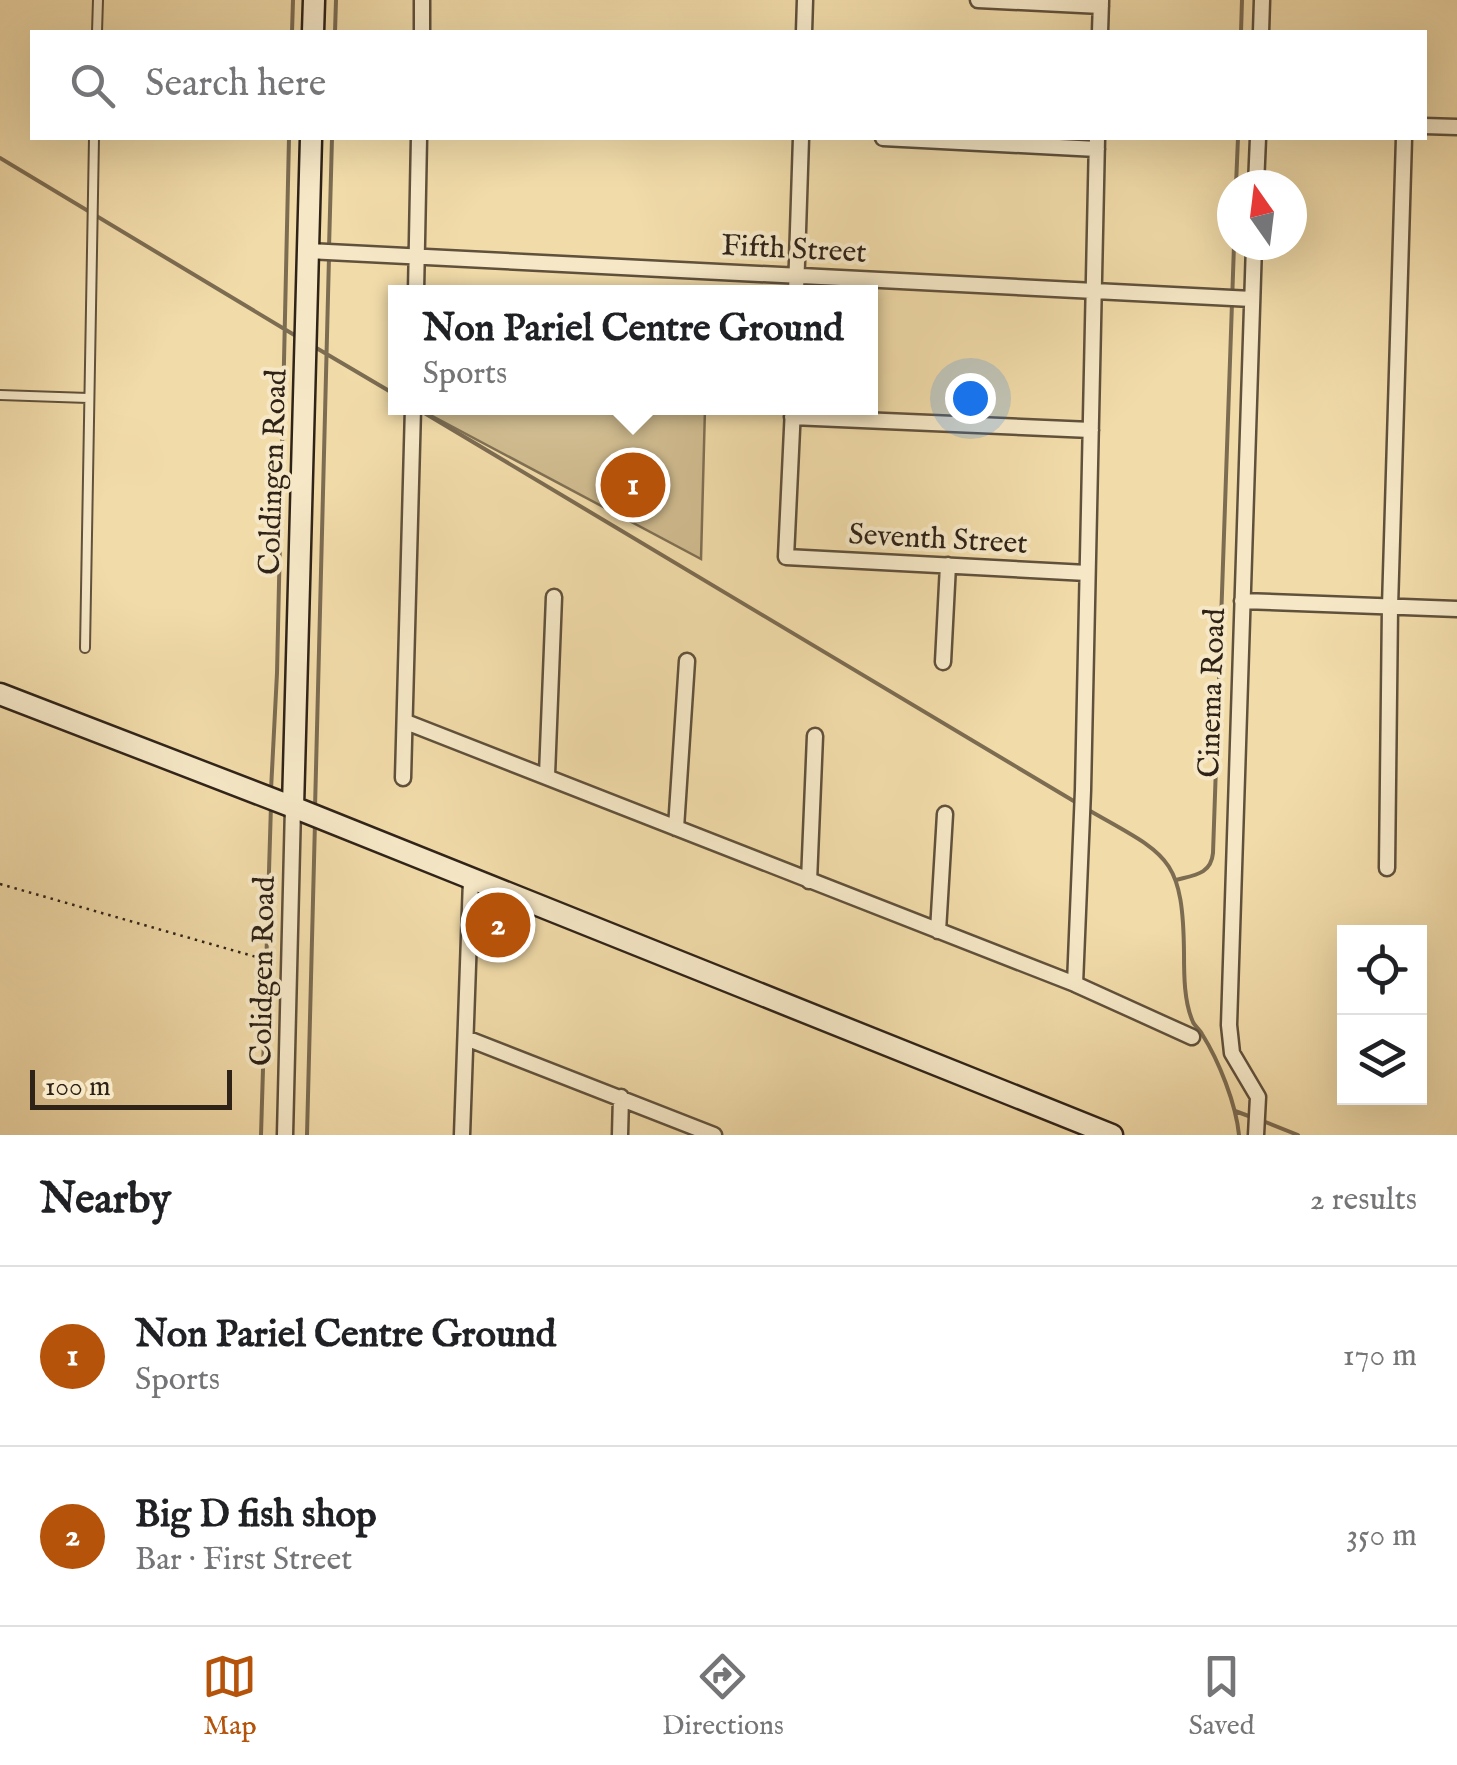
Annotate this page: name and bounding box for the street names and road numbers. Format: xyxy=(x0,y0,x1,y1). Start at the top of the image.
street label: Fifth Street xyxy=(720,227,867,273)
street label: Coldingen Road xyxy=(251,367,297,576)
street label: Seventh Street xyxy=(847,516,1028,564)
street label: Cinema Road xyxy=(1191,607,1235,778)
street label: Colidgen Road xyxy=(243,875,285,1066)

